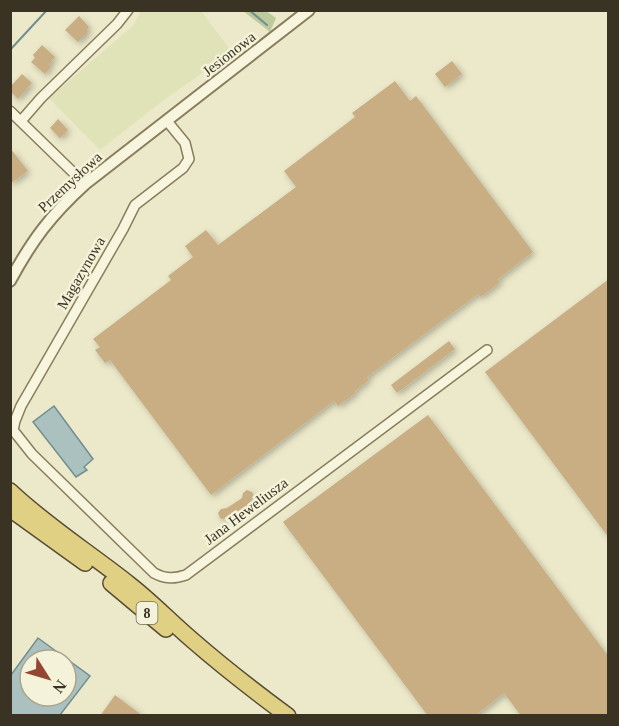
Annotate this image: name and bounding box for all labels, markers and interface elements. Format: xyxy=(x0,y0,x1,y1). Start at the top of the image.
street label: Jesionowa xyxy=(199,28,259,80)
street label: Przemysłowa xyxy=(35,148,105,215)
street label: Magazynowa xyxy=(54,234,108,312)
street label: Jana Heweliusza xyxy=(201,474,291,548)
road number: 8 xyxy=(136,602,158,624)
north arrow xyxy=(18,648,78,708)
text: N xyxy=(49,677,70,697)

